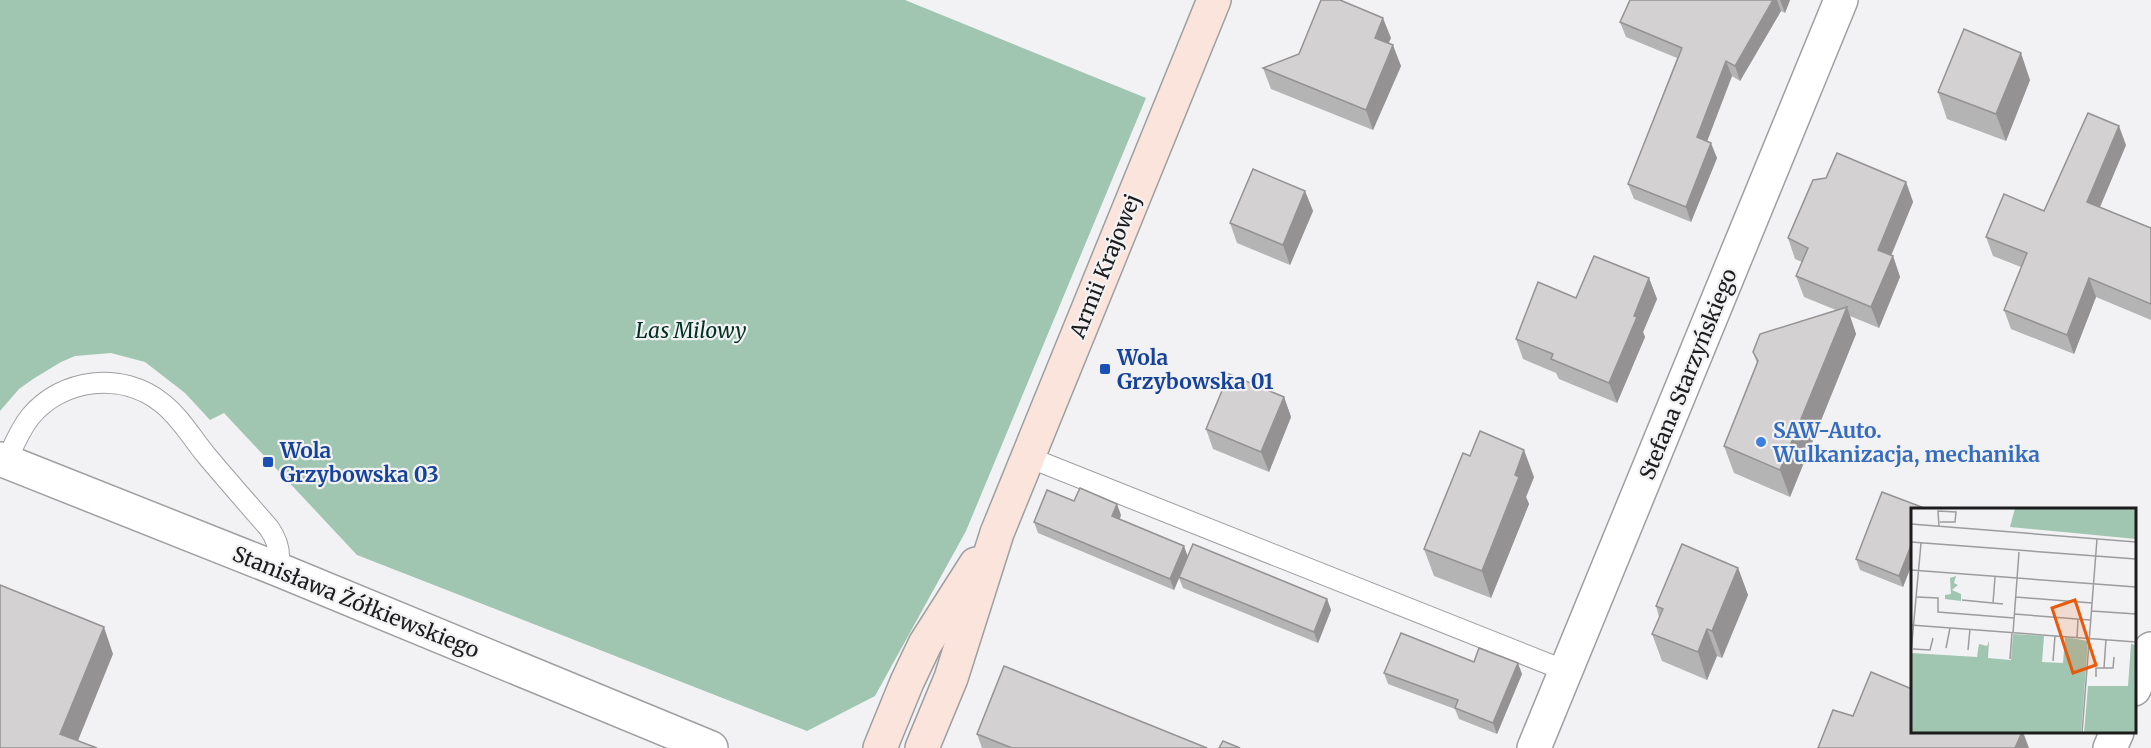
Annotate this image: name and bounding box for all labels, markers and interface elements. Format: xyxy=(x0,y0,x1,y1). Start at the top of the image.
street label: Armii Krajowej xyxy=(1063,190,1146,343)
street label: Stefana Starzyńskiego xyxy=(1633,264,1743,484)
park label: Las Milowy xyxy=(636,317,746,344)
place label: Wola Grzybowska 01 xyxy=(1116,344,1274,395)
marker: Wola Grzybowska 01 xyxy=(1098,362,1112,376)
place label: SAW-Auto. Wulkanizacja, mechanika xyxy=(1772,417,2040,468)
marker: SAW-Auto. Wulkanizacja, mechanika xyxy=(1754,435,1768,449)
place label: Wola Grzybowska 03 xyxy=(279,437,439,488)
marker: Wola Grzybowska 03 xyxy=(261,455,275,469)
inset map xyxy=(1911,508,2136,733)
street label: Stanisława Żółkiewskiego xyxy=(229,540,483,664)

